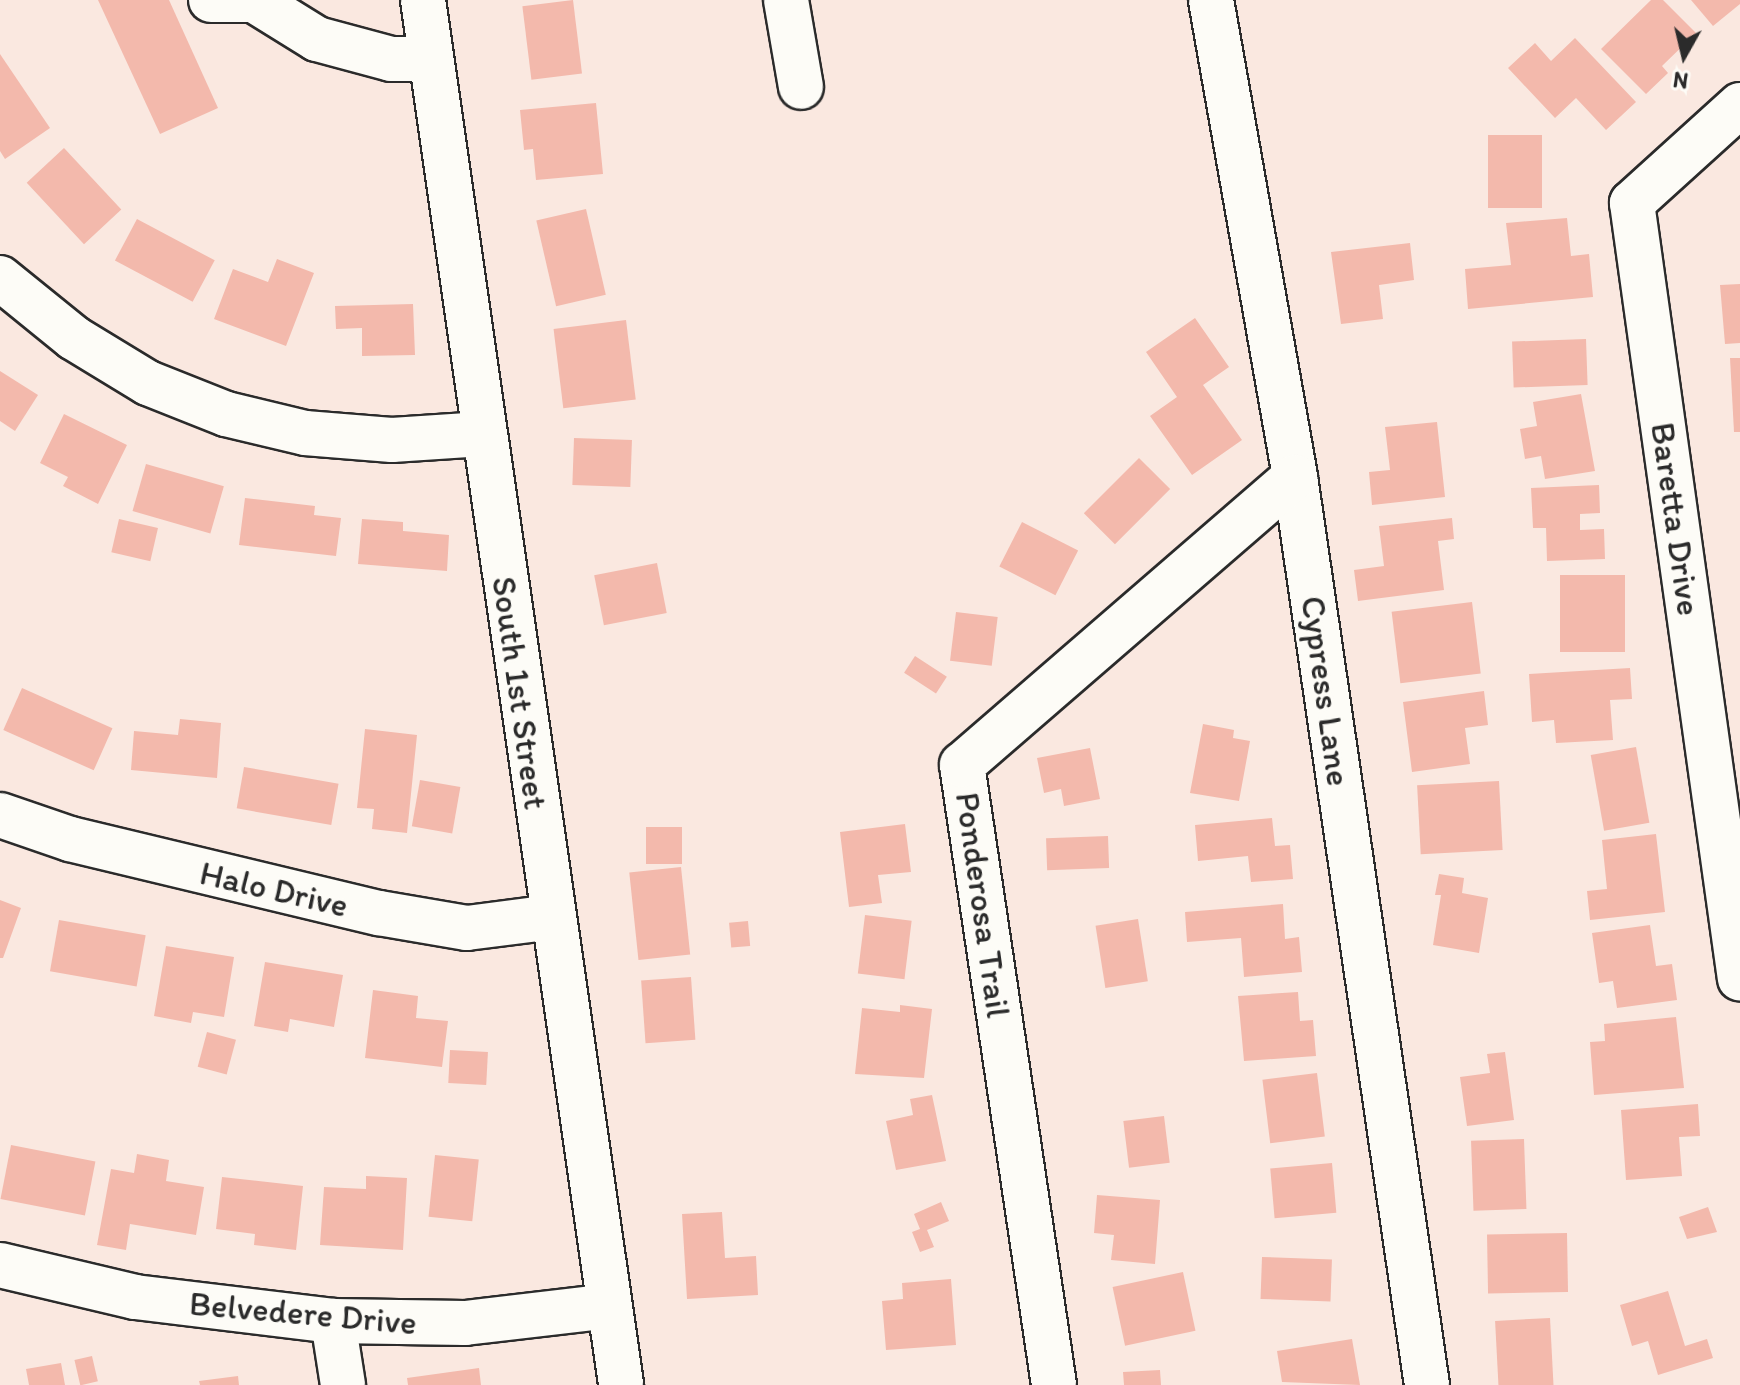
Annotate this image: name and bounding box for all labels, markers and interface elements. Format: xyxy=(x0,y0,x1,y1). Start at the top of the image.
north arrow xyxy=(1644,16,1724,96)
text: N xyxy=(1671,66,1690,95)
street label: Baretta Drive xyxy=(1642,419,1710,619)
street label: South 1st Street xyxy=(484,574,556,812)
street label: Cypress Lane xyxy=(1292,593,1360,789)
street label: Ponderosa Trail xyxy=(947,790,1019,1020)
street label: Halo Drive xyxy=(195,852,353,926)
street label: Belvedere Drive xyxy=(187,1283,419,1343)

